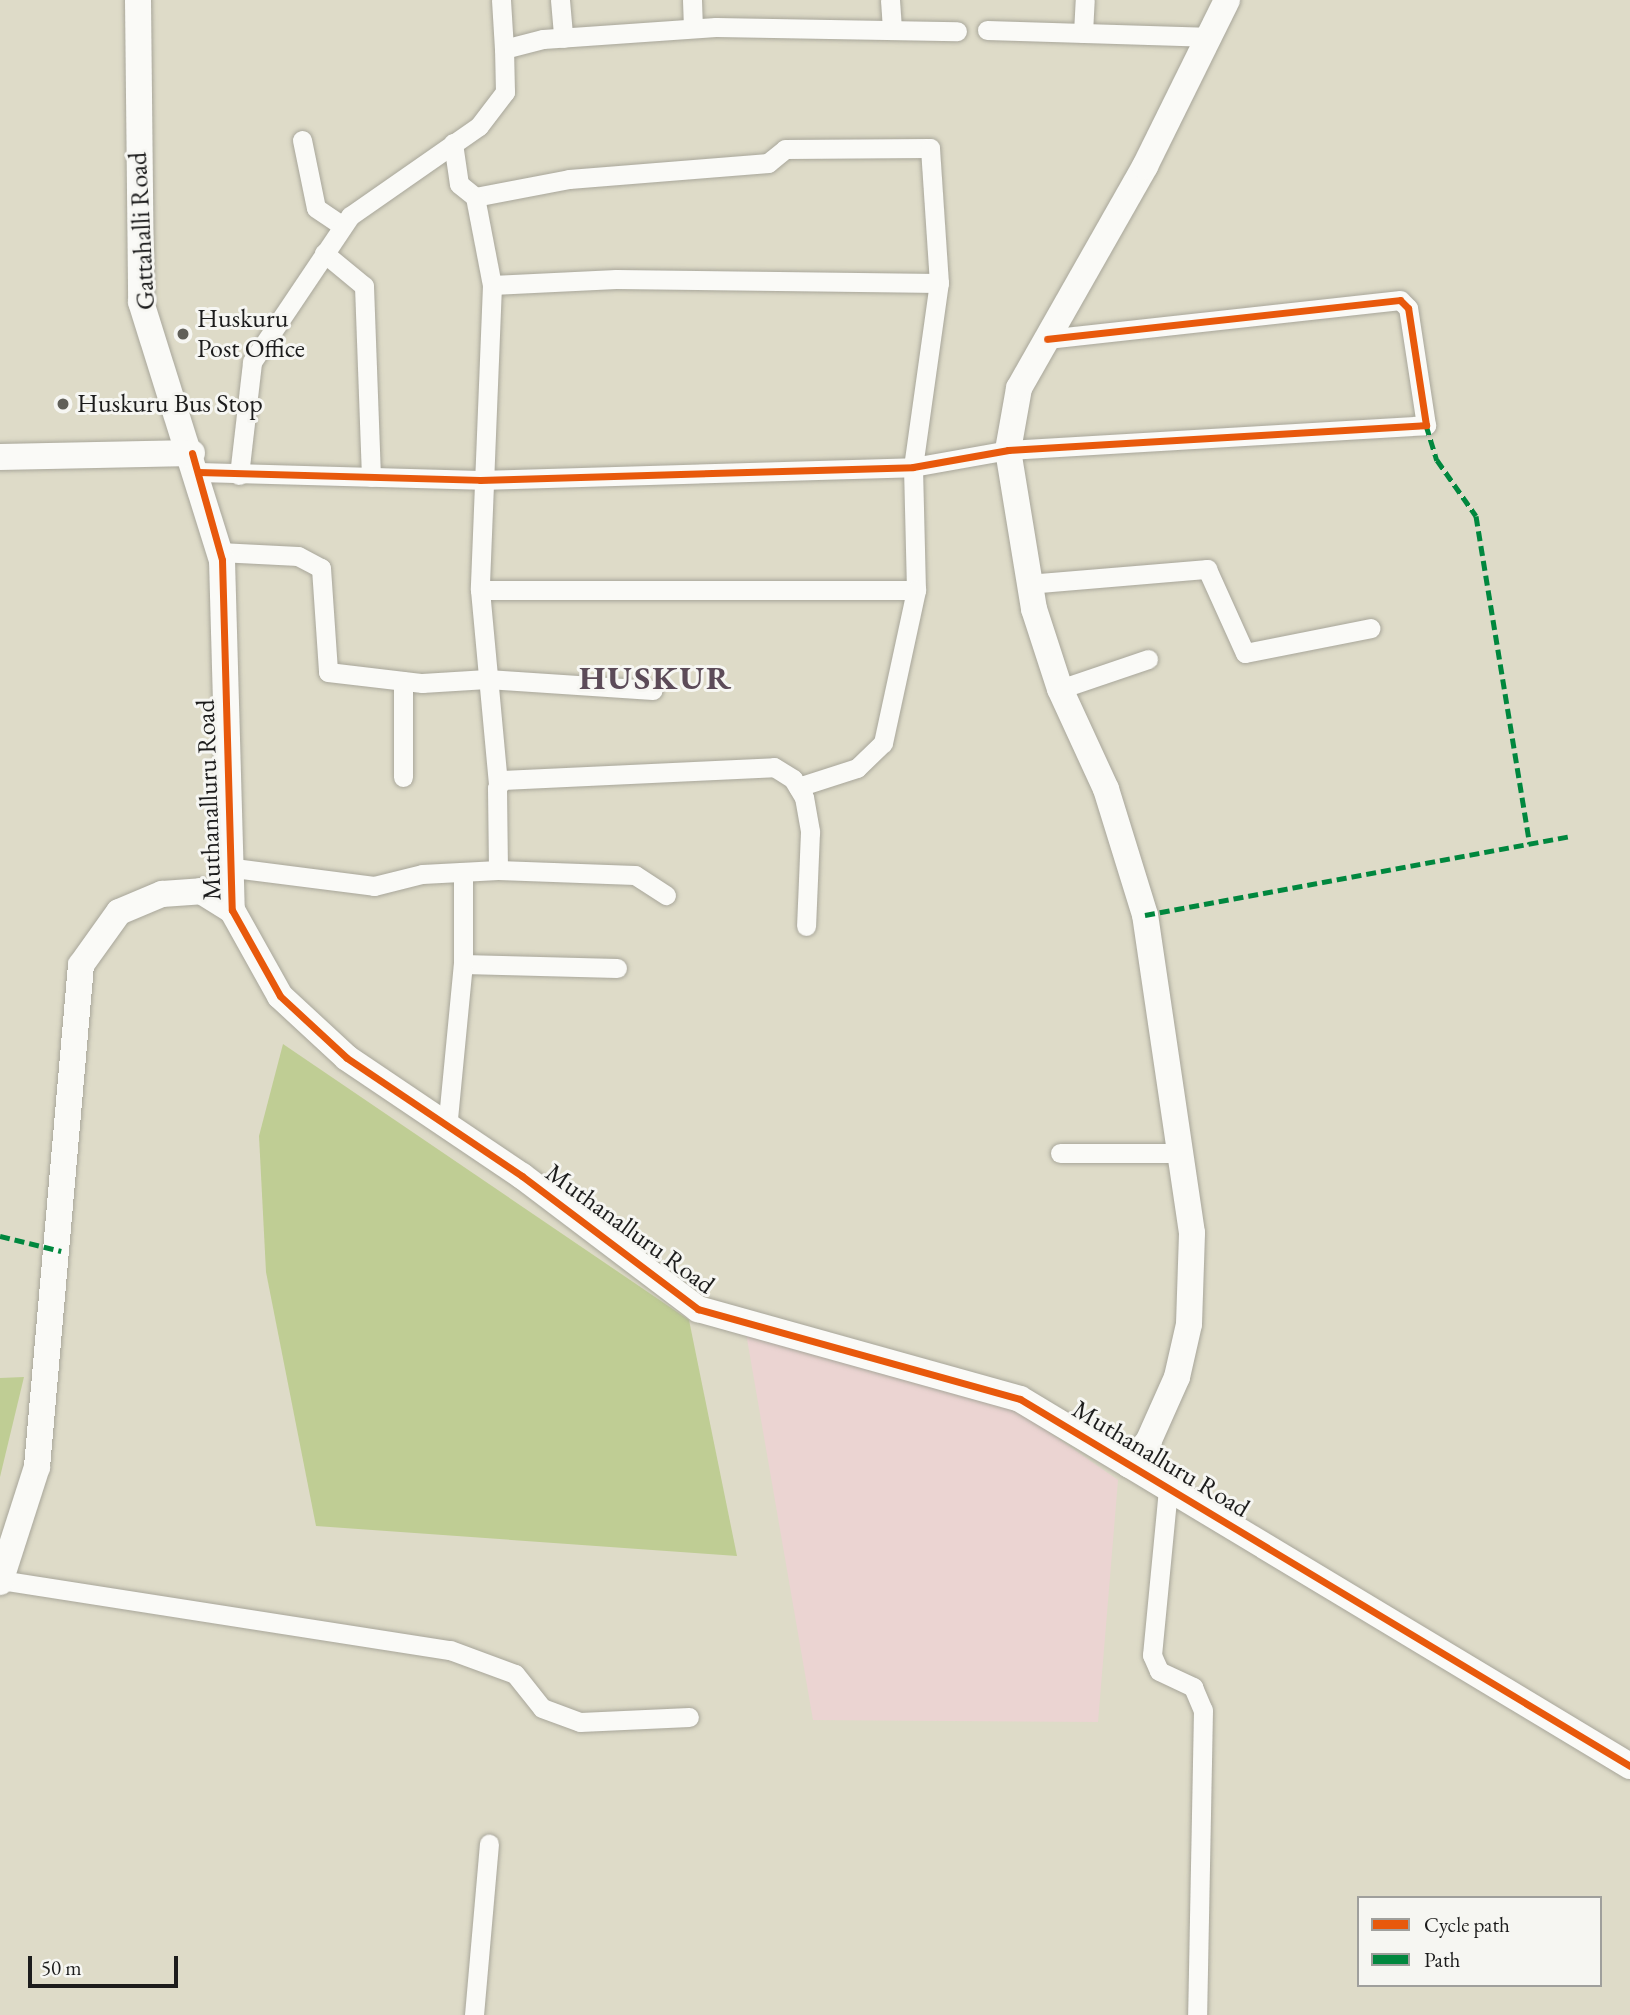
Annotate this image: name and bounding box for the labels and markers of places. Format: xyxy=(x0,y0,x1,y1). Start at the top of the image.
place label: Huskuru Post Office xyxy=(197,303,305,364)
marker: Huskuru Post Office xyxy=(175,326,191,342)
place label: Huskuru Bus Stop xyxy=(77,388,263,420)
marker: Huskuru Bus Stop xyxy=(55,396,71,412)

